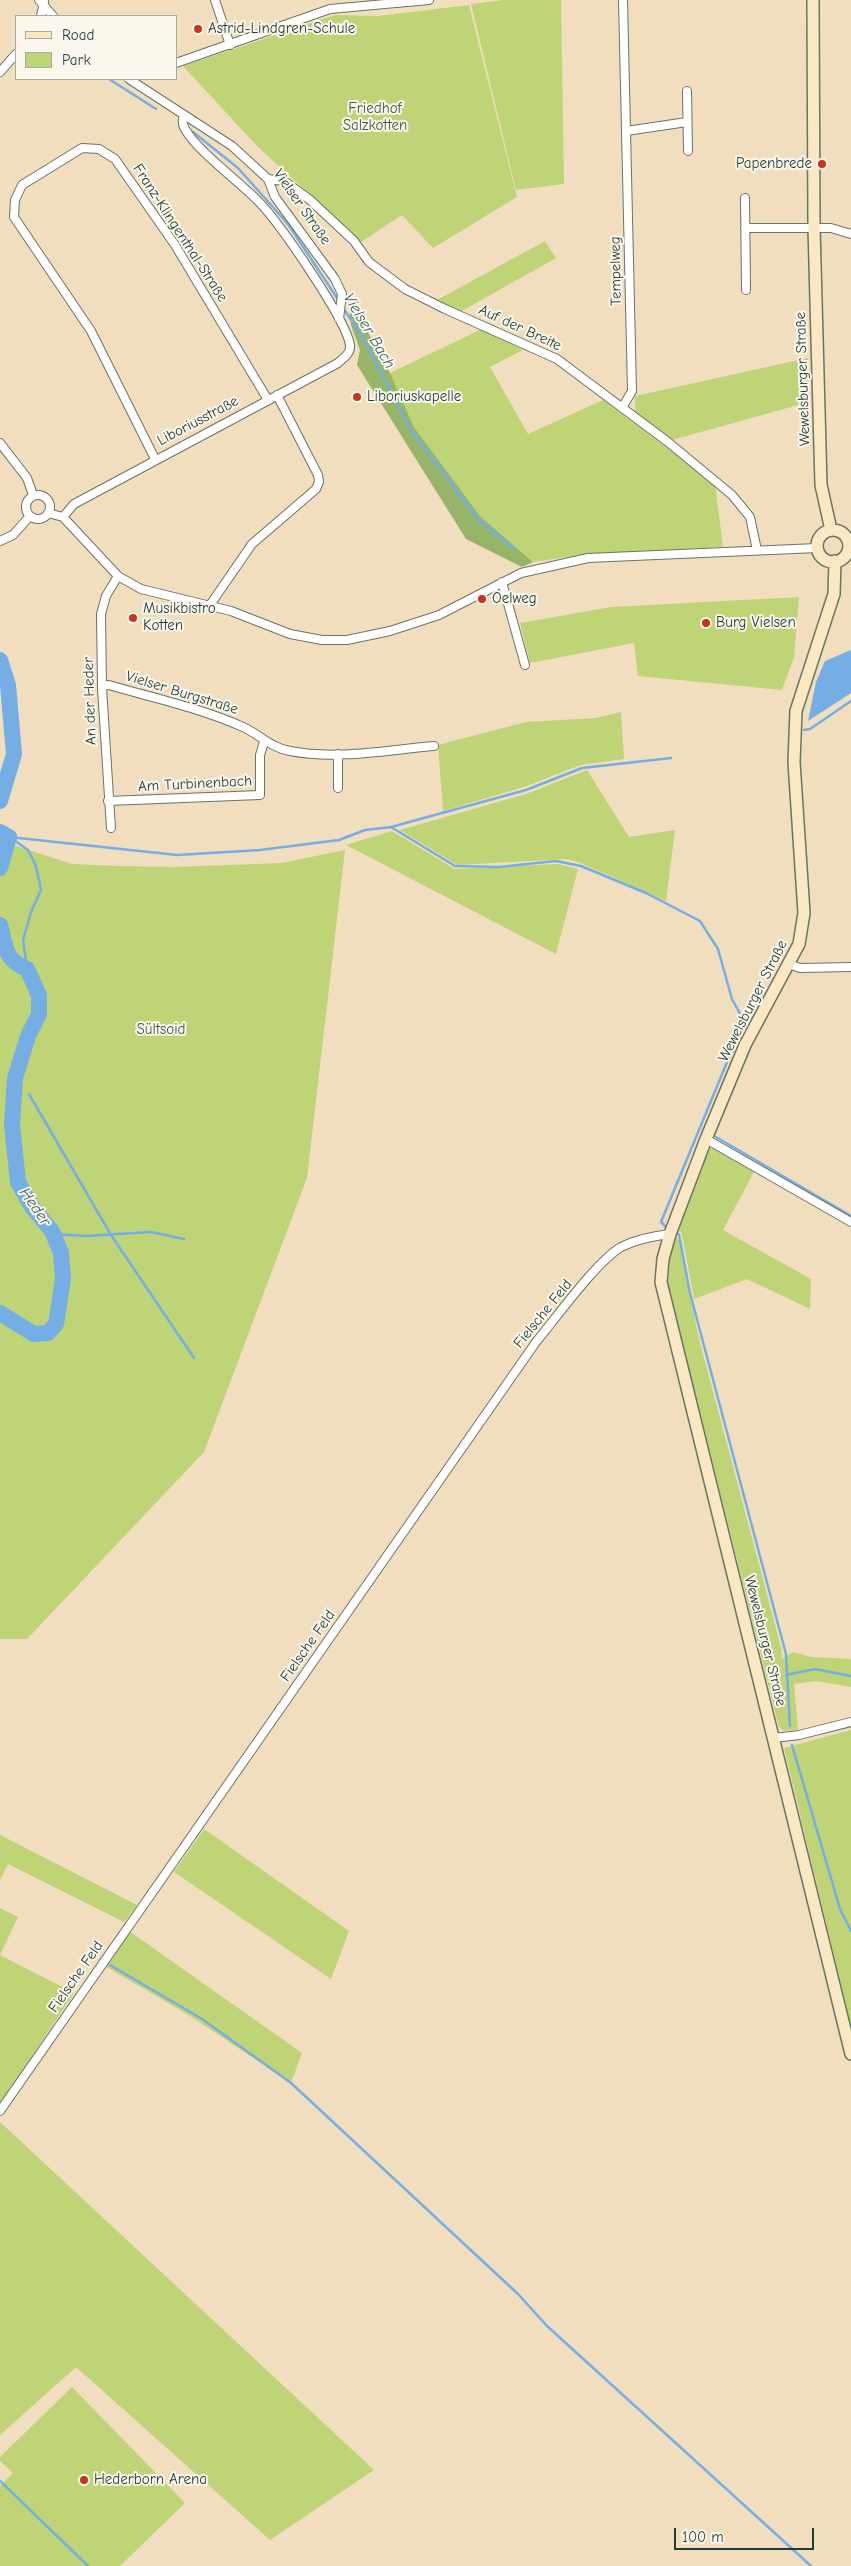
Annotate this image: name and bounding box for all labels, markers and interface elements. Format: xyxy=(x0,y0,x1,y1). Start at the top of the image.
legend xyxy=(15,15,178,80)
place label: Astrid-Lindgren-Schule xyxy=(208,20,355,38)
marker: Astrid-Lindgren-Schule xyxy=(192,23,204,35)
text: Road xyxy=(62,26,94,44)
text: Park xyxy=(62,51,91,69)
park label: Friedhof Salzkotten xyxy=(343,100,407,135)
place label: Papenbrede xyxy=(736,155,812,173)
marker: Papenbrede xyxy=(816,158,828,170)
street label: Franz-Klingenthal-Straße xyxy=(129,161,231,305)
street label: Vielser Straße xyxy=(269,166,335,248)
street label: Tempelweg xyxy=(606,236,626,306)
water label: Vielser Bach xyxy=(339,290,399,372)
street label: Auf der Breite xyxy=(476,301,564,355)
street label: Wewelsburger Straße xyxy=(792,312,814,446)
place label: Liboriuskapelle xyxy=(367,388,461,406)
marker: Liboriuskapelle xyxy=(351,391,363,403)
street label: Liboriusstraße xyxy=(154,392,242,450)
place label: Oelweg xyxy=(492,590,537,608)
marker: Oelweg xyxy=(476,593,488,605)
place label: Musikbistro Kotten xyxy=(143,600,216,635)
marker: Musikbistro Kotten xyxy=(127,612,139,624)
place label: Burg Vielsen xyxy=(716,614,796,632)
marker: Burg Vielsen xyxy=(700,617,712,629)
street label: An der Heder xyxy=(79,657,101,745)
street label: Vielser Burgstraße xyxy=(124,667,240,719)
street label: Am Turbinenbach xyxy=(138,772,252,796)
street label: Wewelsburger Straße xyxy=(715,937,791,1065)
park label: Sültsoid xyxy=(136,1021,186,1039)
water label: Heder xyxy=(15,1184,55,1230)
street label: Fielsche Feld xyxy=(510,1276,576,1352)
street label: Wewelsburger Straße xyxy=(740,1574,790,1708)
street label: Fielsche Feld xyxy=(277,1607,339,1685)
street label: Fielsche Feld xyxy=(45,1938,107,2016)
place label: Hederborn Arena xyxy=(94,2471,207,2489)
marker: Hederborn Arena xyxy=(78,2474,90,2486)
scale bar xyxy=(676,2518,816,2550)
text: 100 m xyxy=(682,2528,724,2546)

